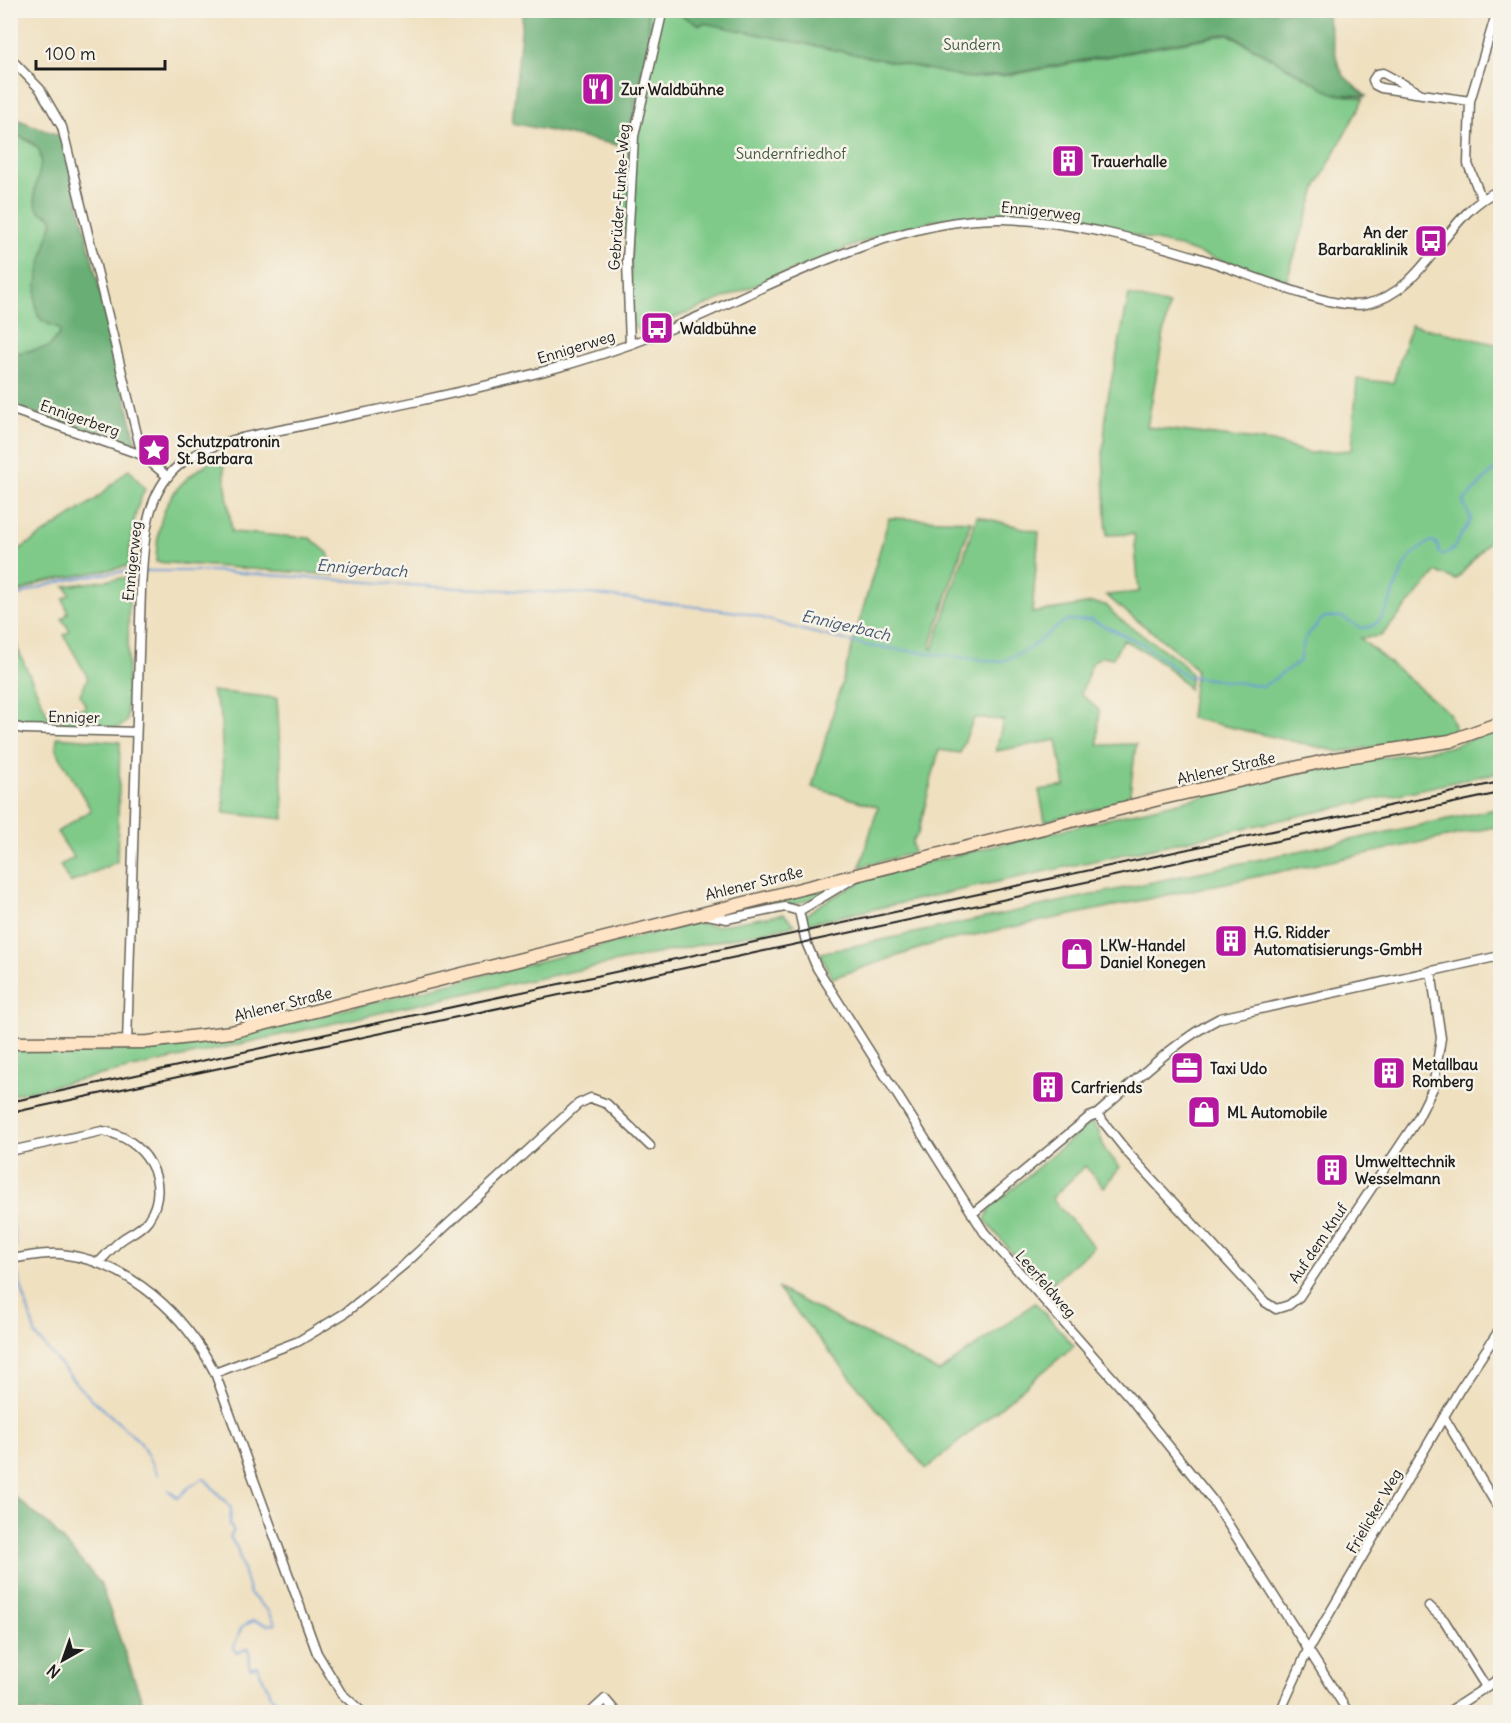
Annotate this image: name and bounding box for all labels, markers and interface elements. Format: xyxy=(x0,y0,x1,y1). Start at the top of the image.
scale bar xyxy=(36,33,165,71)
park label: Sundern xyxy=(943,35,1001,54)
text: 100 m xyxy=(45,42,96,65)
restaurant icon: Zur Waldbühne xyxy=(580,71,616,107)
place label: Zur Waldbühne xyxy=(621,80,724,99)
street label: Gebrüder-Funke-Weg xyxy=(604,123,634,271)
building icon: Trauerhalle xyxy=(1050,143,1086,179)
park label: Sundernfriedhof xyxy=(736,144,847,163)
place label: Trauerhalle xyxy=(1091,152,1167,171)
street label: Ennigerweg xyxy=(1000,197,1082,225)
place label: An der Barbaraklinik xyxy=(1318,223,1409,259)
bus stop icon: An der Barbaraklinik xyxy=(1413,223,1449,259)
bus stop icon: Waldbühne xyxy=(639,310,675,346)
place label: Waldbühne xyxy=(680,319,756,338)
street label: Ennigerweg xyxy=(535,326,617,368)
street label: Ennigerberg xyxy=(38,396,122,440)
place icon: Schutzpatronin St. Barbara xyxy=(136,432,172,468)
place label: Schutzpatronin St. Barbara xyxy=(177,432,280,468)
street label: Ennigerweg xyxy=(118,520,146,602)
water label: Ennigerbach xyxy=(316,555,409,581)
water label: Ennigerbach xyxy=(800,605,893,645)
street label: Enniger xyxy=(48,707,100,727)
street label: Ahlener Straße xyxy=(1175,747,1277,789)
street label: Ahlener Straße xyxy=(703,862,805,904)
building icon: H.G. Ridder Automatisierungs-GmbH xyxy=(1213,923,1249,959)
place label: H.G. Ridder Automatisierungs-GmbH xyxy=(1254,923,1423,960)
shop icon: LKW-Handel Daniel Konegen xyxy=(1059,936,1095,972)
place label: LKW-Handel Daniel Konegen xyxy=(1100,936,1206,973)
street label: Ahlener Straße xyxy=(232,983,334,1025)
office icon: Taxi Udo xyxy=(1169,1050,1205,1086)
building icon: Metallbau Romberg xyxy=(1371,1055,1407,1091)
place label: Metallbau Romberg xyxy=(1412,1055,1478,1092)
place label: Taxi Udo xyxy=(1210,1059,1268,1078)
building icon: Carfriends xyxy=(1030,1069,1066,1105)
place label: Carfriends xyxy=(1071,1078,1142,1097)
shop icon: ML Automobile xyxy=(1186,1094,1222,1130)
place label: ML Automobile xyxy=(1227,1103,1327,1122)
building icon: Umwelttechnik Wesselmann xyxy=(1314,1152,1350,1188)
place label: Umwelttechnik Wesselmann xyxy=(1355,1152,1456,1188)
street label: Auf dem Knuf xyxy=(1284,1199,1352,1286)
street label: Leerfeldweg xyxy=(1012,1246,1080,1322)
street label: Frielicker Weg xyxy=(1342,1465,1406,1557)
north arrow xyxy=(33,1630,93,1690)
text: N xyxy=(43,1660,64,1683)

